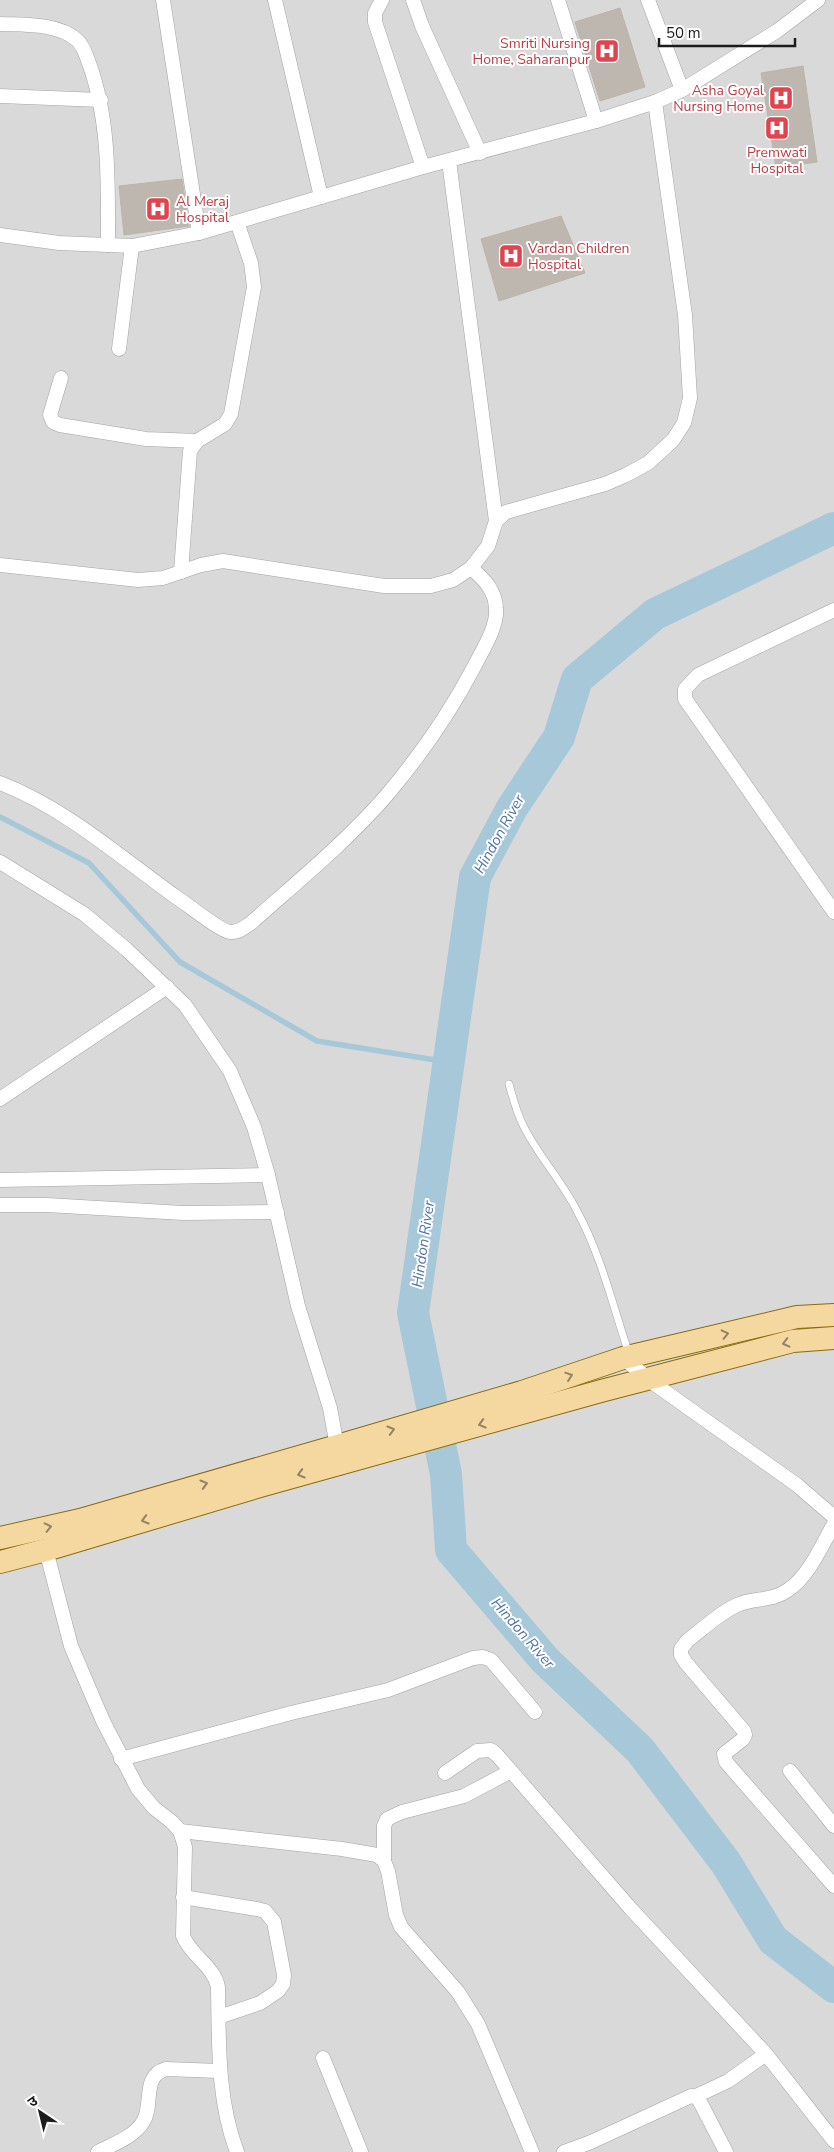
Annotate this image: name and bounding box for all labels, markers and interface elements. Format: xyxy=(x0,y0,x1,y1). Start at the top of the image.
scale bar xyxy=(659,15,795,47)
text: 50 m xyxy=(666,23,701,43)
place label: Smriti Nursing Home, Saharanpur xyxy=(473,34,590,69)
hospital icon: Smriti Nursing Home, Saharanpur xyxy=(594,38,620,64)
place label: Asha Goyal Nursing Home xyxy=(673,81,765,116)
hospital icon: Asha Goyal Nursing Home xyxy=(768,85,794,111)
hospital icon: Premwati Hospital xyxy=(764,115,790,141)
place label: Premwati Hospital xyxy=(747,143,807,178)
place label: Al Meraj Hospital xyxy=(176,192,230,227)
hospital icon: Al Meraj Hospital xyxy=(145,196,171,222)
place label: Vardan Children Hospital xyxy=(527,239,630,274)
hospital icon: Vardan Children Hospital xyxy=(498,243,524,269)
water label: Hindon River xyxy=(469,790,529,877)
water label: Hindon River xyxy=(407,1199,439,1289)
one-way arrow xyxy=(721,1329,730,1340)
one-way arrow xyxy=(782,1337,790,1347)
one-way arrow xyxy=(564,1372,572,1382)
one-way arrow xyxy=(477,1418,486,1429)
one-way arrow xyxy=(386,1426,394,1436)
one-way arrow xyxy=(297,1469,305,1479)
one-way arrow xyxy=(200,1480,208,1490)
one-way arrow xyxy=(141,1514,149,1524)
one-way arrow xyxy=(43,1522,52,1533)
water label: Hindon River xyxy=(487,1593,560,1673)
north arrow xyxy=(15,2087,65,2137)
text: उ xyxy=(24,2091,42,2112)

